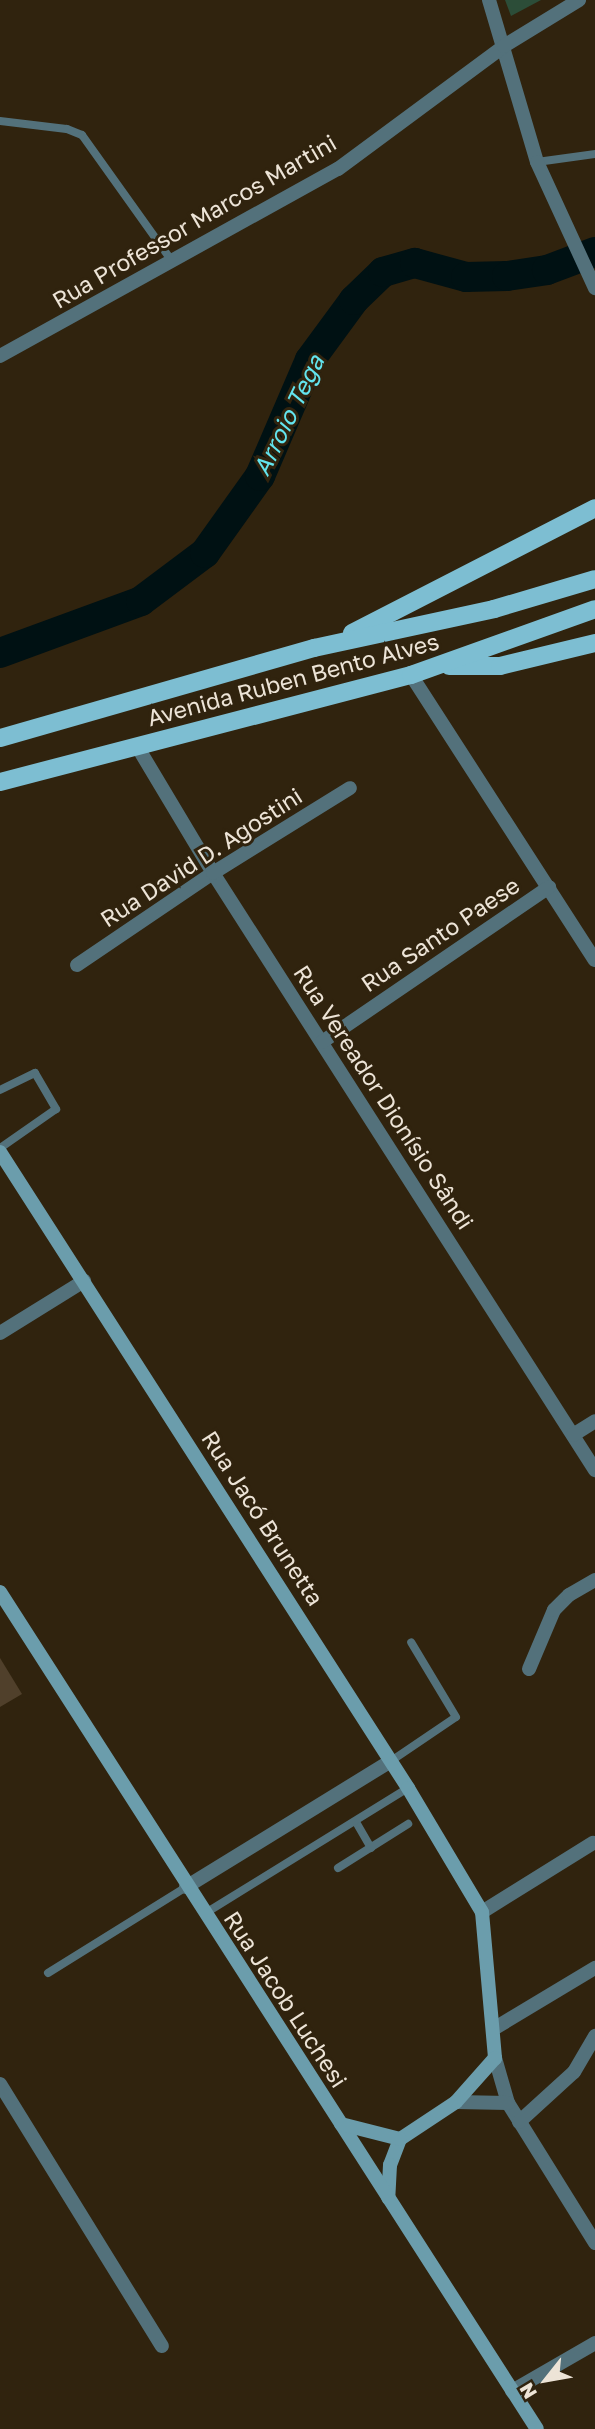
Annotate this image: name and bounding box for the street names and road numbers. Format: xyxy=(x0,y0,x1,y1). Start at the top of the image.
street label: Rua Professor Marcos Martini xyxy=(47,128,341,314)
street label: Avenida Ruben Bento Alves xyxy=(144,627,442,731)
street label: Rua David D. Agostini xyxy=(95,782,307,932)
street label: Rua Santo Paese xyxy=(356,871,524,997)
street label: Rua Vereador Dionísio Sândi xyxy=(288,960,480,1234)
street label: Rua Jacó Brunetta xyxy=(196,1426,330,1610)
street label: Rua Jacob Luchesi xyxy=(219,1906,353,2092)

